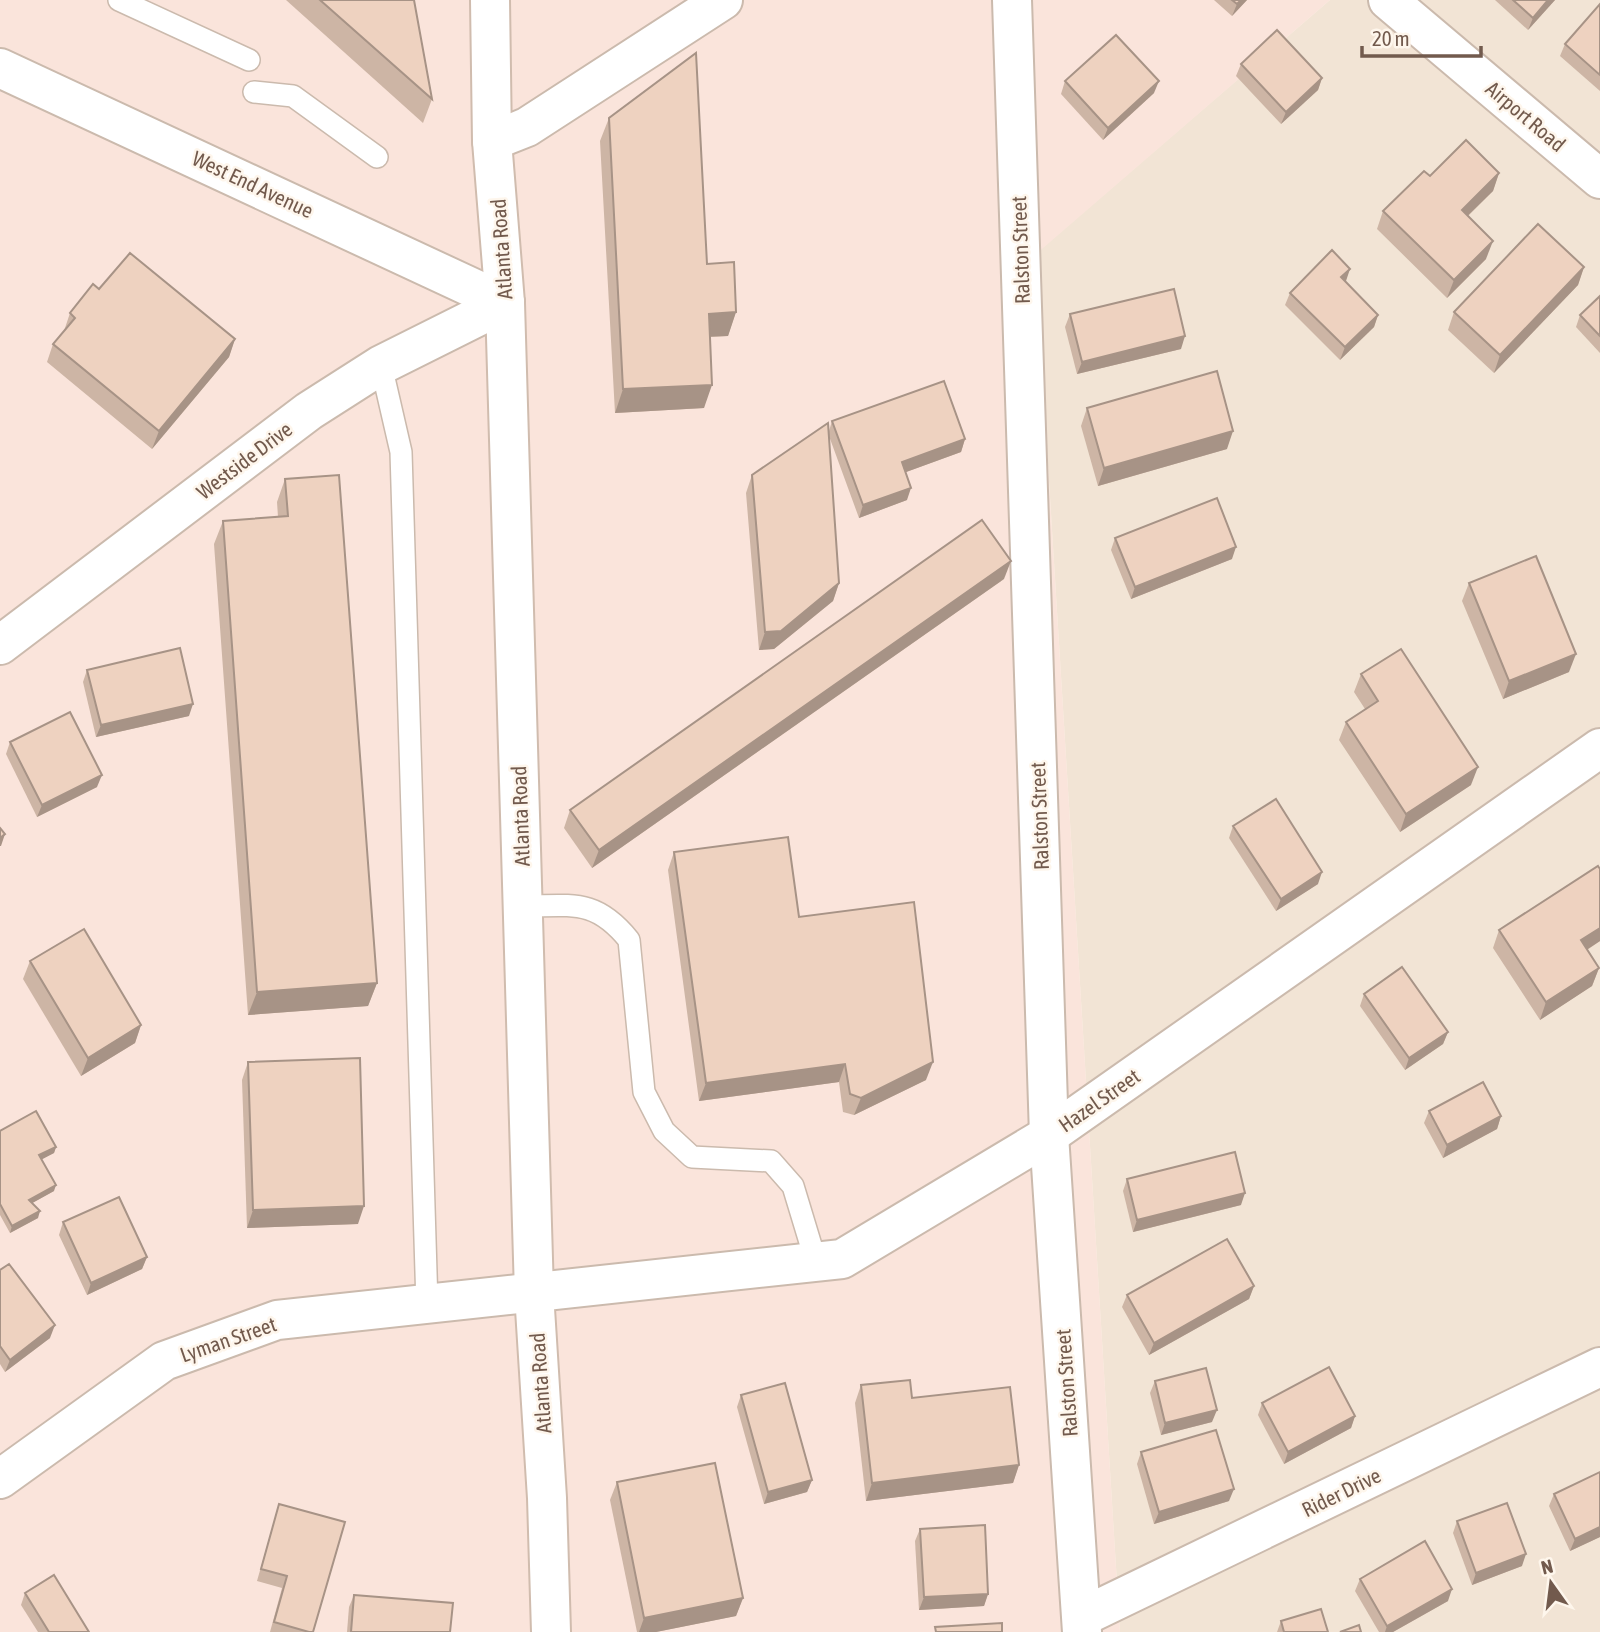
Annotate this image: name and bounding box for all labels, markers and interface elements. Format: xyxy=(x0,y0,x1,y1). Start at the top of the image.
scale bar xyxy=(1362,14,1481,58)
text: 20 m xyxy=(1372,26,1410,50)
street label: Airport Road xyxy=(1481,76,1571,156)
street label: West End Avenue xyxy=(189,146,317,222)
street label: Ralston Street xyxy=(1006,196,1034,304)
street label: Atlanta Road xyxy=(486,198,516,300)
street label: Westside Drive xyxy=(192,416,296,504)
street label: Ralston Street xyxy=(1025,762,1053,870)
street label: Atlanta Road xyxy=(506,765,534,867)
street label: Hazel Street xyxy=(1054,1063,1144,1137)
street label: Lyman Street xyxy=(177,1311,279,1367)
street label: Ralston Street xyxy=(1050,1328,1082,1438)
street label: Atlanta Road xyxy=(525,1332,555,1434)
street label: Rider Drive xyxy=(1298,1463,1384,1521)
north arrow xyxy=(1516,1548,1586,1618)
text: N xyxy=(1539,1554,1555,1579)

